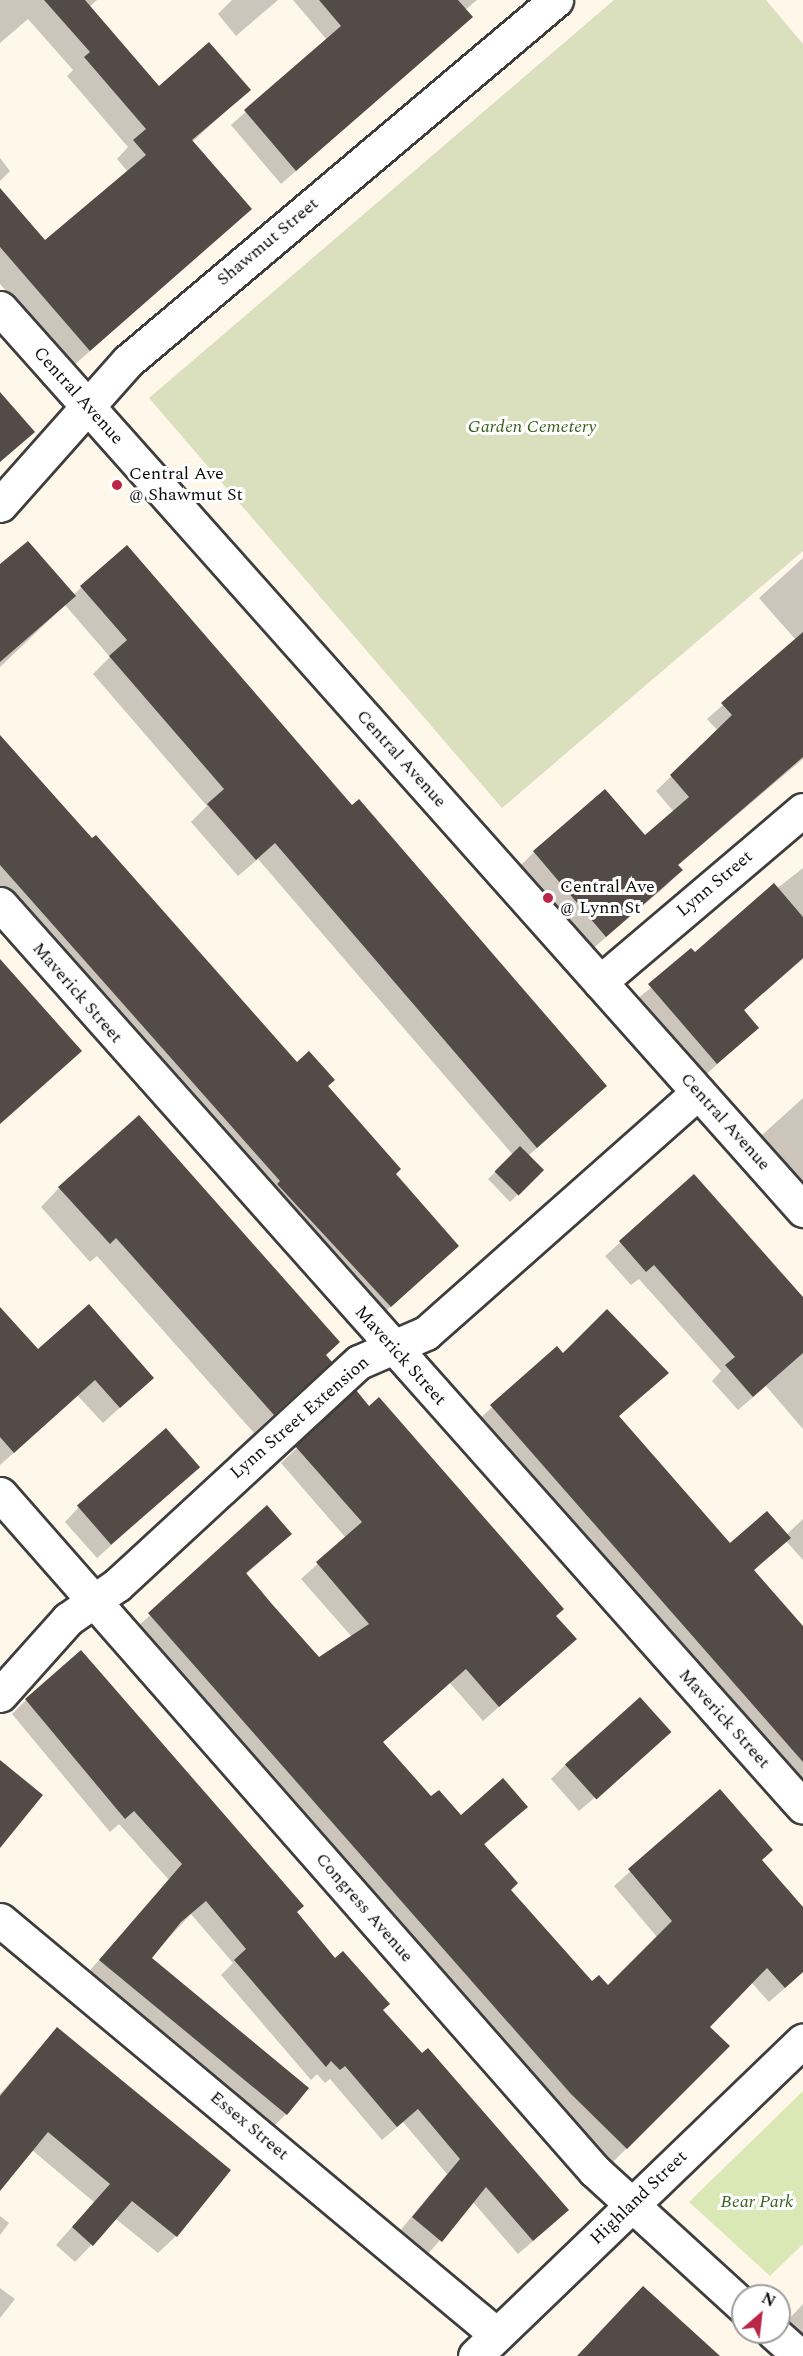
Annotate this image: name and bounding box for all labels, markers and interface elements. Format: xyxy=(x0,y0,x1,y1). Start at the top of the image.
street label: Shawmut Street xyxy=(213,193,323,291)
street label: Central Avenue xyxy=(28,343,128,449)
park label: Garden Cemetery xyxy=(468,416,596,438)
place label: Central Ave @ Shawmut St xyxy=(129,464,243,506)
marker: Central Ave @ Shawmut St xyxy=(110,478,124,492)
street label: Central Avenue xyxy=(351,706,451,812)
street label: Lynn Street xyxy=(673,846,757,922)
place label: Central Ave @ Lynn St xyxy=(560,877,655,920)
marker: Central Ave @ Lynn St xyxy=(541,891,555,905)
street label: Maverick Street xyxy=(27,938,127,1048)
street label: Central Avenue xyxy=(675,1069,775,1175)
street label: Maverick Street xyxy=(350,1302,450,1410)
street label: Lynn Street Extension xyxy=(226,1352,374,1484)
street label: Maverick Street xyxy=(674,1665,774,1773)
street label: Congress Avenue xyxy=(311,1849,417,1967)
street label: Essex Street xyxy=(205,2087,293,2165)
street label: Highland Street xyxy=(586,2146,692,2250)
park label: Bear Park xyxy=(720,2191,794,2213)
north arrow xyxy=(731,2284,791,2344)
text: N xyxy=(757,2286,780,2314)

